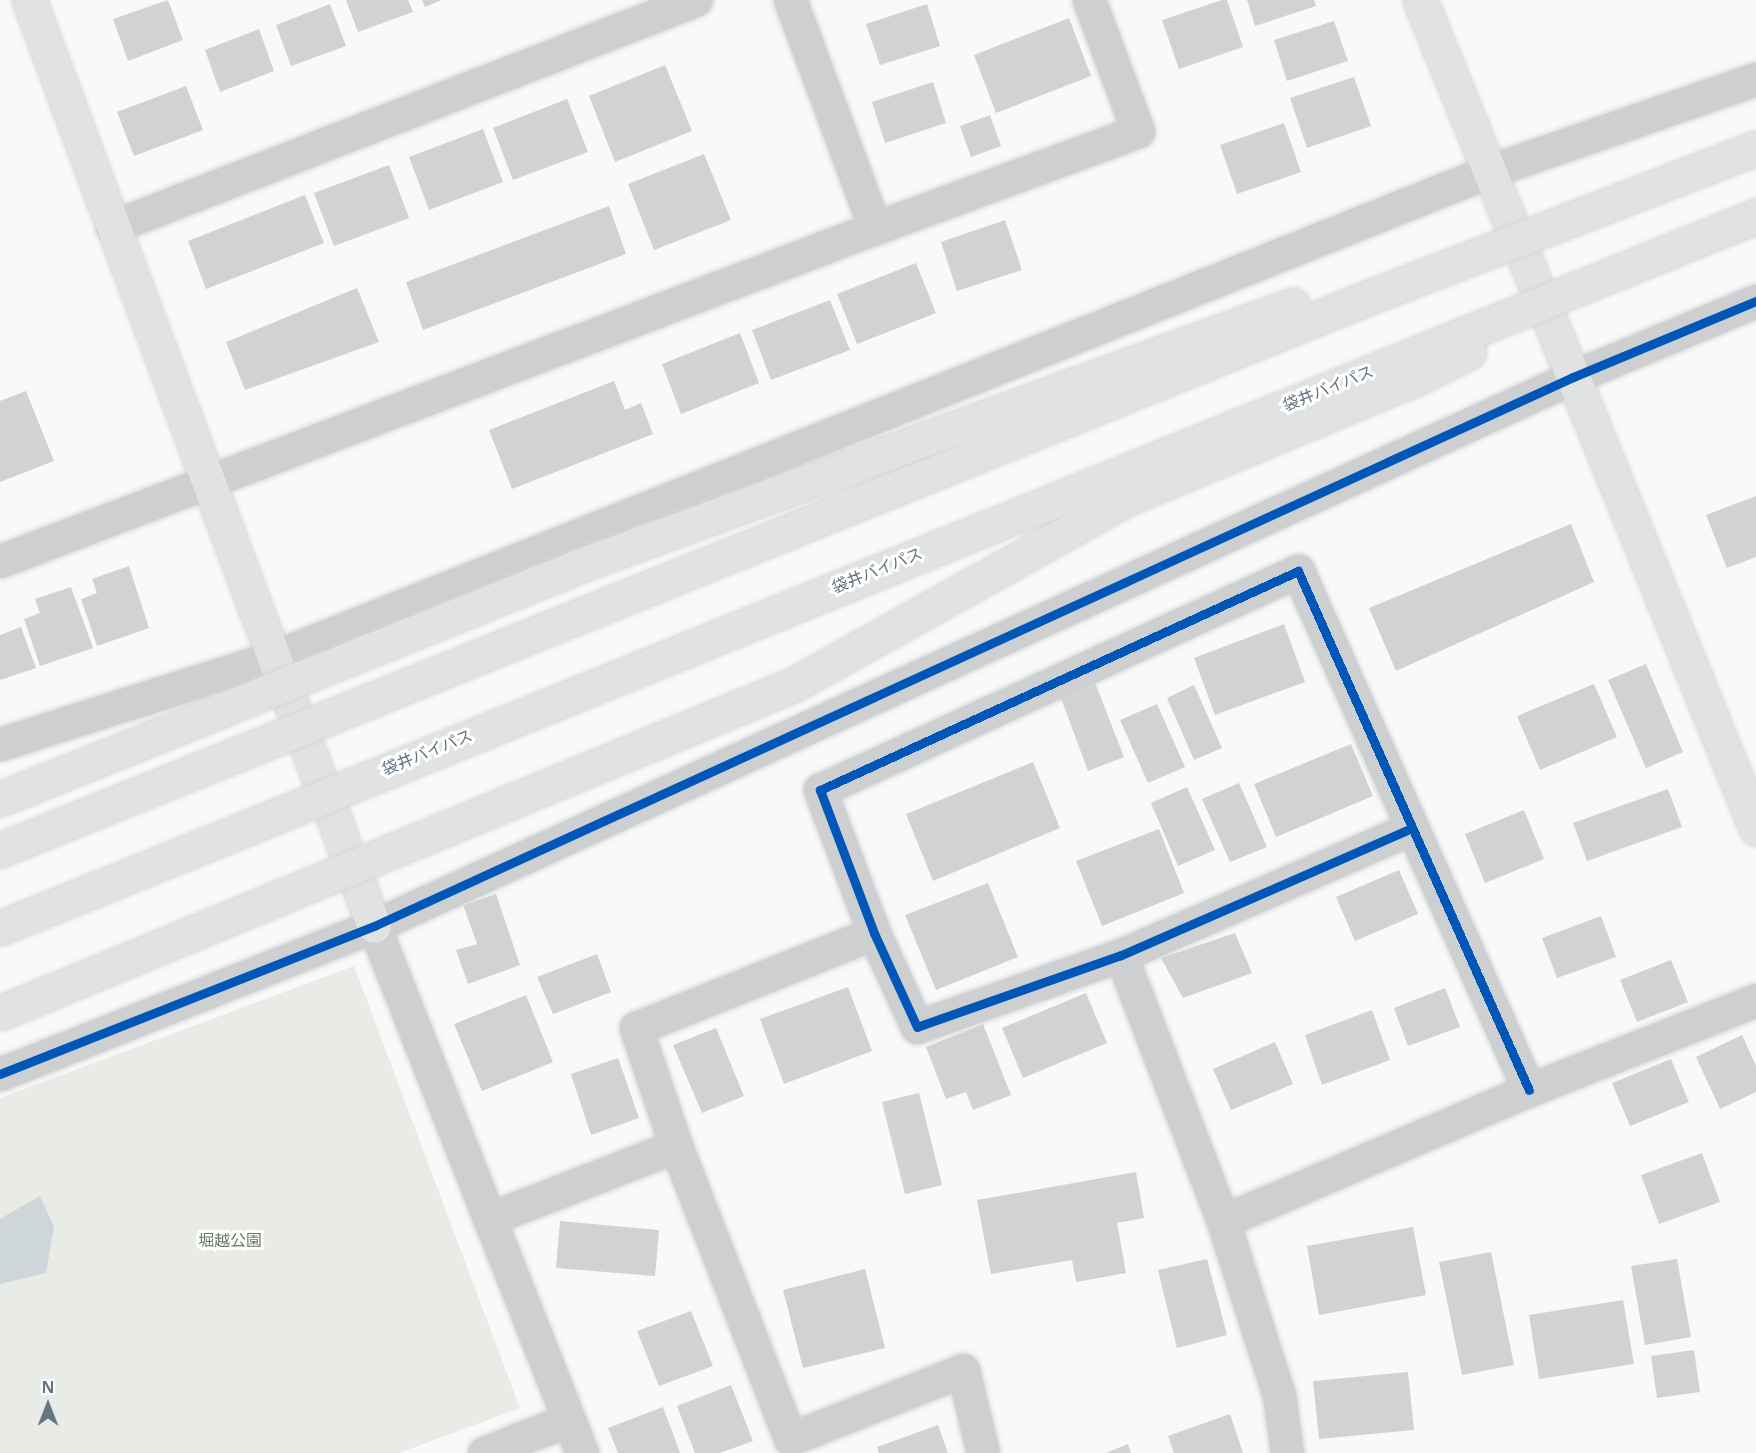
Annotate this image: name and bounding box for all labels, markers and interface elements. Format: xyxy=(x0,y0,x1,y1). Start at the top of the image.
street label: 袋井バイパス xyxy=(1280,361,1376,415)
street label: 袋井バイパス xyxy=(829,543,925,597)
street label: 袋井バイパス xyxy=(379,725,475,779)
park label: 堀越公園 xyxy=(198,1230,262,1250)
north arrow xyxy=(18,1375,78,1435)
text: N xyxy=(41,1376,55,1398)

